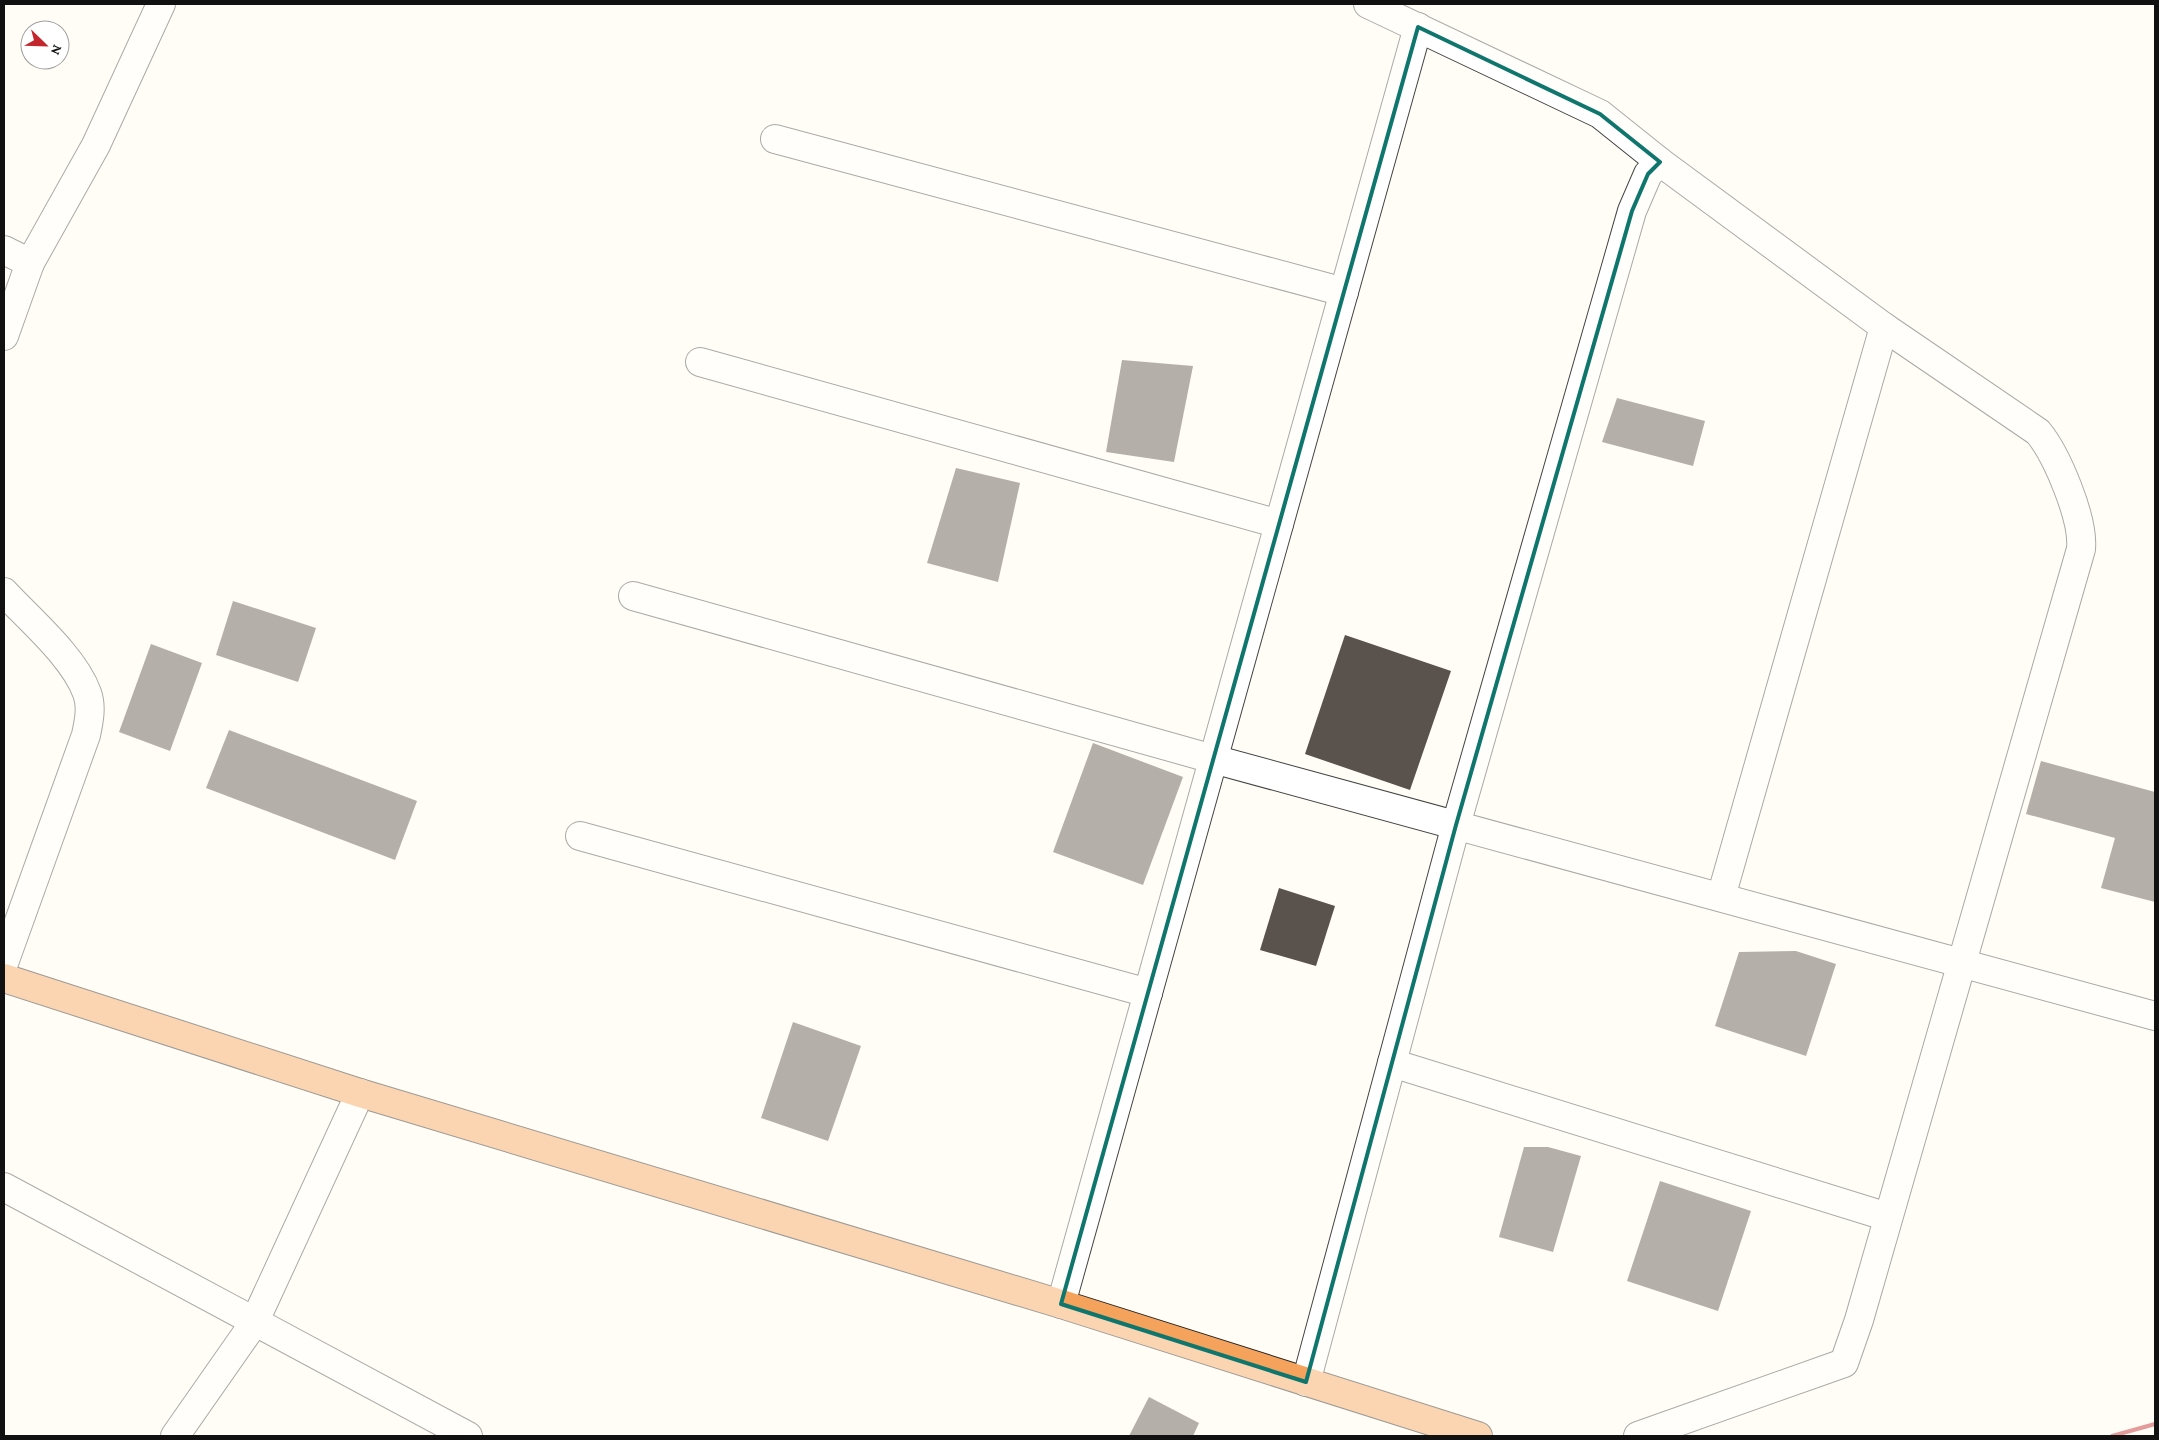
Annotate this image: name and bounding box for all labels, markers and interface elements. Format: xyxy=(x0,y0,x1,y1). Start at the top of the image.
north arrow xyxy=(20,20,70,70)
text: N xyxy=(48,43,66,58)

